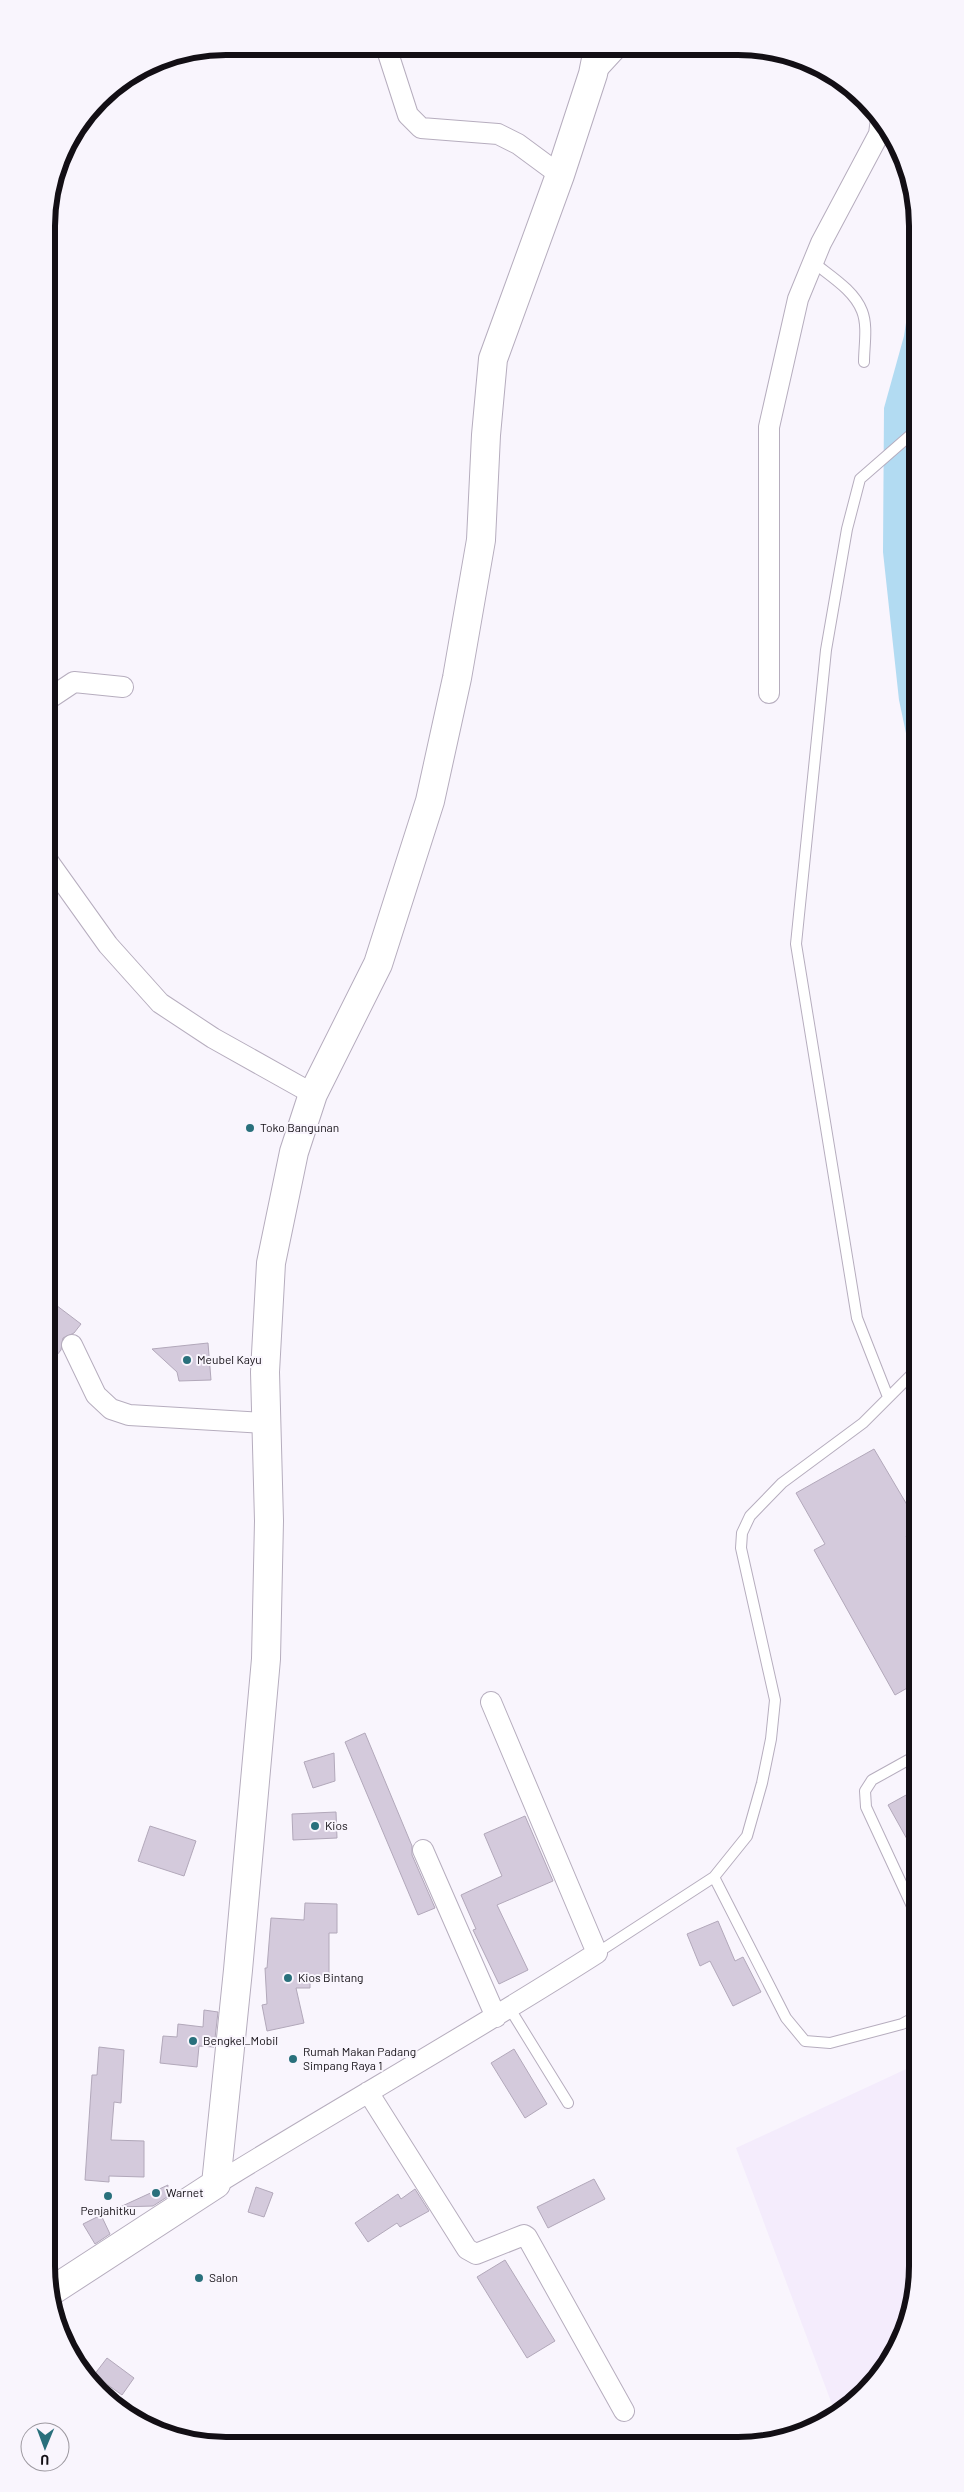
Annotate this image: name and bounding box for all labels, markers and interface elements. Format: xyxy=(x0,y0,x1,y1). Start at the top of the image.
place label: Toko Bangunan xyxy=(260,1120,339,1134)
marker: Toko Bangunan xyxy=(244,1122,256,1134)
place label: Meubel Kayu xyxy=(197,1352,262,1366)
marker: Meubel Kayu xyxy=(181,1354,193,1366)
place label: Kios xyxy=(325,1818,348,1832)
marker: Kios xyxy=(309,1820,321,1832)
place label: Kios Bintang xyxy=(298,1970,364,1984)
marker: Kios Bintang xyxy=(282,1972,294,1984)
place label: Bengkel_Mobil xyxy=(203,2033,278,2047)
marker: Bengkel_Mobil xyxy=(187,2035,199,2047)
place label: Rumah Makan Padang Simpang Raya 1 xyxy=(303,2044,416,2072)
marker: Rumah Makan Padang Simpang Raya 1 xyxy=(287,2053,299,2065)
place label: Warnet xyxy=(166,2185,204,2199)
marker: Warnet xyxy=(150,2187,162,2199)
marker: Penjahitku xyxy=(102,2190,114,2202)
place label: Penjahitku xyxy=(80,2203,136,2217)
place label: Salon xyxy=(209,2270,238,2284)
marker: Salon xyxy=(193,2272,205,2284)
north arrow xyxy=(20,2422,70,2472)
text: U xyxy=(40,2452,49,2469)

